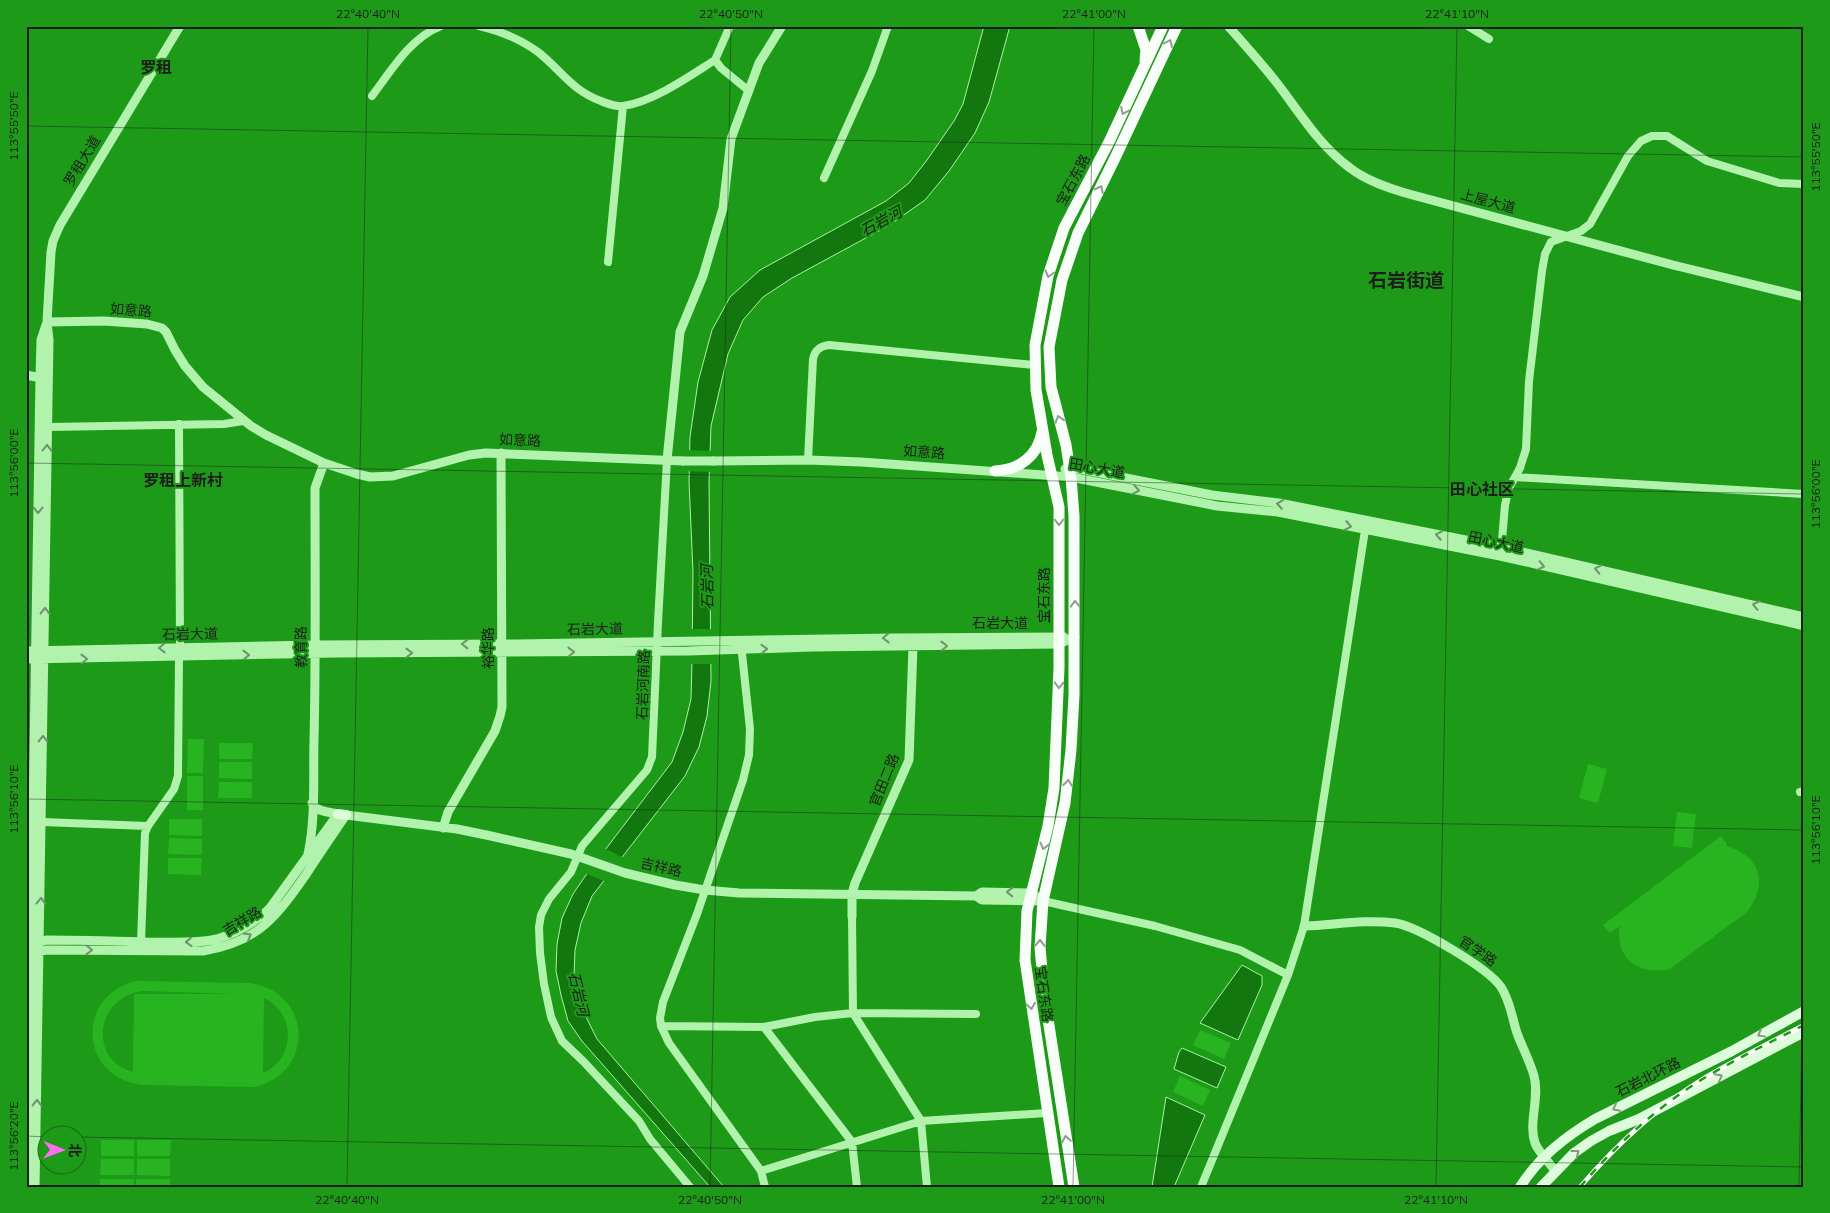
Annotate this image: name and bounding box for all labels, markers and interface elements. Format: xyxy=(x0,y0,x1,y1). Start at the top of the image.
text: 22°40'40"N xyxy=(336,6,400,21)
text: 22°40'50"N xyxy=(699,6,763,21)
text: 22°41'00"N xyxy=(1062,6,1126,21)
text: 22°41'10"N xyxy=(1425,6,1489,21)
one-way arrow xyxy=(1163,39,1174,48)
district label: 罗租 xyxy=(140,57,172,77)
text: 113°55'50"E xyxy=(6,91,21,161)
one-way arrow xyxy=(1119,106,1130,115)
text: 113°55'50"E xyxy=(1808,122,1823,192)
street label: 罗租大道 xyxy=(60,132,104,190)
street label: 宝石东路 xyxy=(1052,151,1094,209)
street label: 上屋大道 xyxy=(1459,185,1517,217)
one-way arrow xyxy=(1093,186,1103,195)
water label: 石岩河 xyxy=(857,200,908,240)
district label: 石岩街道 xyxy=(1368,268,1444,292)
one-way arrow xyxy=(1044,270,1055,279)
street label: 如意路 xyxy=(109,299,153,321)
one-way arrow xyxy=(1055,416,1065,424)
text: 113°56'00"E xyxy=(6,428,21,498)
street label: 如意路 xyxy=(499,430,541,450)
street label: 如意路 xyxy=(902,442,946,462)
one-way arrow xyxy=(42,444,53,452)
street label: 田心大道 xyxy=(1068,454,1126,482)
text: 113°56'00"E xyxy=(1808,459,1823,529)
district label: 罗租上新村 xyxy=(143,470,223,490)
district label: 田心社区 xyxy=(1450,479,1514,499)
one-way arrow xyxy=(1132,484,1141,494)
one-way arrow xyxy=(1275,499,1284,509)
one-way arrow xyxy=(33,507,43,515)
one-way arrow xyxy=(1054,519,1064,527)
one-way arrow xyxy=(1344,521,1352,531)
street label: 田心大道 xyxy=(1467,527,1525,557)
one-way arrow xyxy=(1435,530,1444,540)
one-way arrow xyxy=(1537,560,1546,571)
water label: 石岩河 xyxy=(697,561,717,610)
one-way arrow xyxy=(1594,564,1602,575)
street label: 宝石东路 xyxy=(1035,567,1053,623)
one-way arrow xyxy=(1070,599,1080,607)
one-way arrow xyxy=(1752,601,1761,611)
one-way arrow xyxy=(40,606,50,614)
street label: 石岩大道 xyxy=(972,614,1028,632)
street label: 石岩大道 xyxy=(567,620,623,638)
street label: 石岩大道 xyxy=(162,625,218,643)
street label: 教育路 xyxy=(292,626,310,668)
street label: 裕华路 xyxy=(479,627,497,669)
one-way arrow xyxy=(882,633,890,643)
one-way arrow xyxy=(461,639,469,650)
one-way arrow xyxy=(941,641,949,651)
one-way arrow xyxy=(158,643,166,653)
one-way arrow xyxy=(761,643,769,654)
one-way arrow xyxy=(568,647,576,657)
one-way arrow xyxy=(406,648,413,658)
one-way arrow xyxy=(243,650,251,661)
street label: 石岩河南路 xyxy=(633,650,653,720)
one-way arrow xyxy=(80,653,88,664)
one-way arrow xyxy=(1053,681,1064,689)
one-way arrow xyxy=(38,735,48,742)
street label: 官田二路 xyxy=(865,751,903,809)
text: 113°56'10"E xyxy=(6,764,21,834)
one-way arrow xyxy=(1062,779,1072,788)
text: 113°56'10"E xyxy=(1808,795,1823,865)
one-way arrow xyxy=(1039,842,1049,850)
street label: 吉祥路 xyxy=(639,854,683,880)
one-way arrow xyxy=(1006,887,1014,897)
one-way arrow xyxy=(36,897,46,905)
street label: 吉祥路 xyxy=(219,902,265,940)
one-way arrow xyxy=(243,932,252,942)
street label: 官学路 xyxy=(1456,932,1500,970)
one-way arrow xyxy=(185,937,192,947)
one-way arrow xyxy=(1035,939,1045,946)
one-way arrow xyxy=(85,945,93,955)
street label: 宝石东路 xyxy=(1031,965,1057,1023)
water label: 石岩河 xyxy=(565,970,594,1021)
one-way arrow xyxy=(1025,1002,1035,1011)
one-way arrow xyxy=(1757,1028,1766,1038)
street label: 石岩北环路 xyxy=(1613,1053,1683,1101)
one-way arrow xyxy=(1714,1073,1723,1083)
one-way arrow xyxy=(32,1099,42,1106)
text: 113°56'20"E xyxy=(6,1101,21,1171)
one-way arrow xyxy=(1613,1102,1622,1112)
north arrow xyxy=(38,1126,88,1176)
one-way arrow xyxy=(1062,1134,1072,1143)
text: 北 xyxy=(66,1143,84,1157)
one-way arrow xyxy=(1570,1150,1579,1158)
text: 22°40'40"N xyxy=(315,1192,379,1207)
text: 22°40'50"N xyxy=(678,1192,742,1207)
text: 22°41'00"N xyxy=(1041,1192,1105,1207)
text: 22°41'10"N xyxy=(1404,1192,1468,1207)

